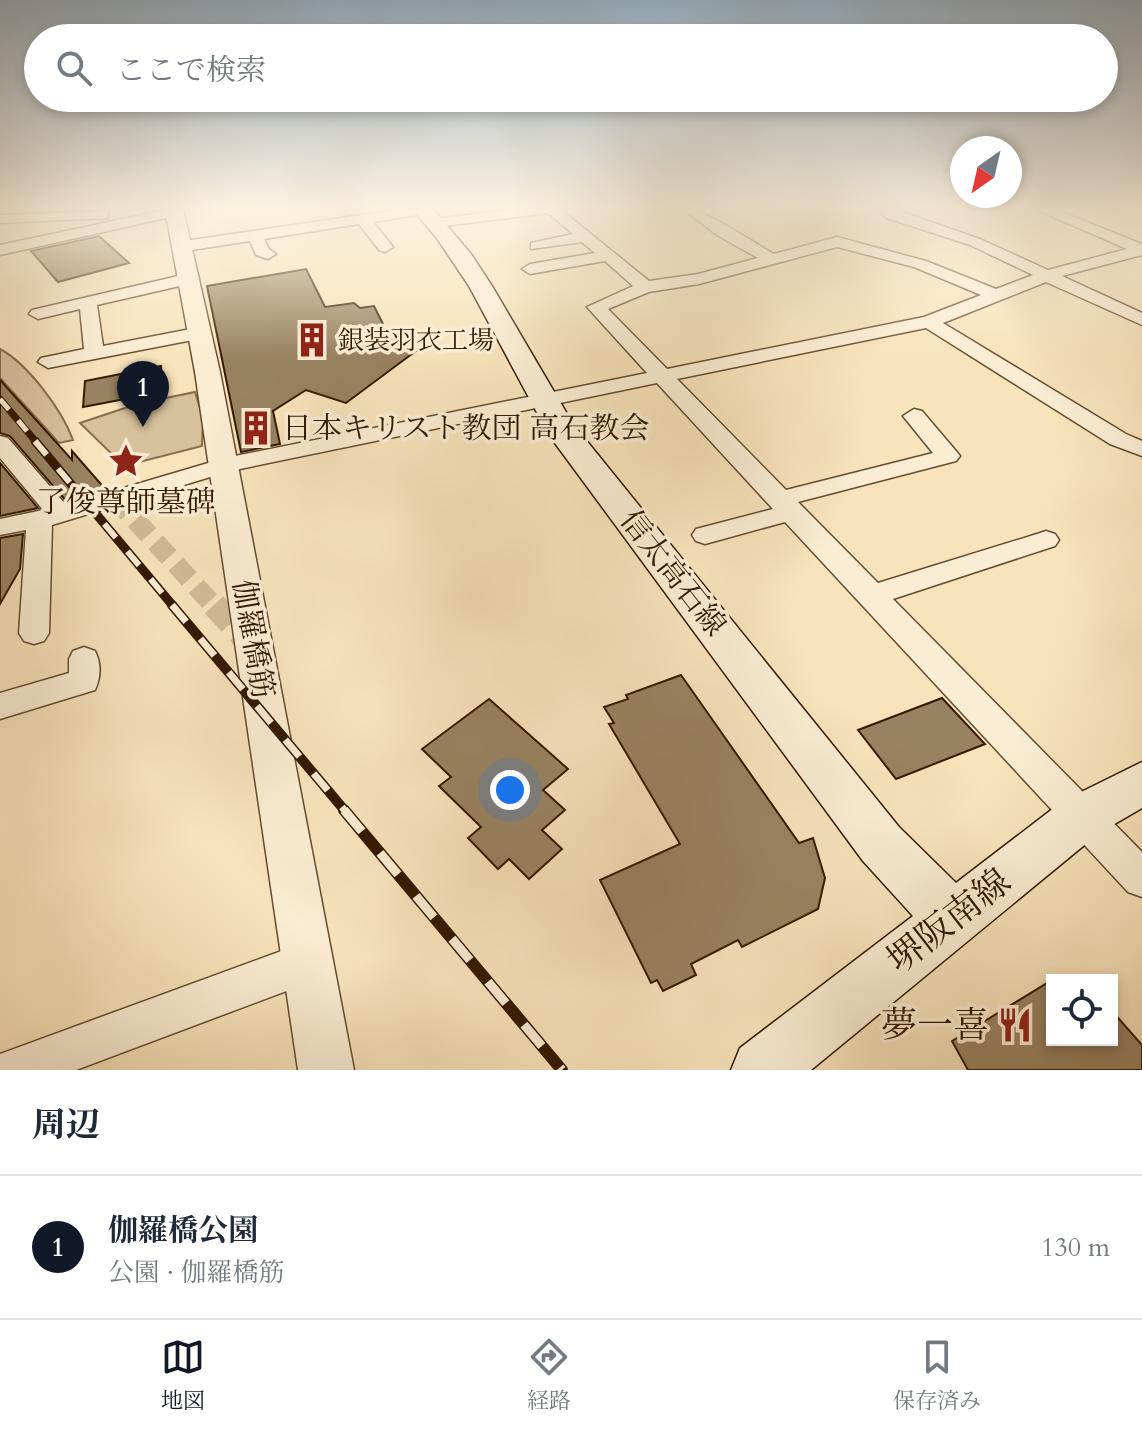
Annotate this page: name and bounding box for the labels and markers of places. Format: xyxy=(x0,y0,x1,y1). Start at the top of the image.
building icon: 銀装羽衣工場 xyxy=(293,321,331,359)
place label: 銀装羽衣工場 xyxy=(338,323,494,358)
pin: 1 xyxy=(117,361,169,427)
place label: 日本キリスト教団 高石教会 xyxy=(282,408,649,449)
building icon: 日本キリスト教団 高石教会 xyxy=(237,409,275,447)
place icon: 了俊尊師墓碑 xyxy=(107,442,145,480)
place label: 了俊尊師墓碑 xyxy=(36,482,216,523)
place label: 夢一喜 xyxy=(881,1001,989,1050)
restaurant icon: 夢一喜 xyxy=(996,1006,1034,1044)

